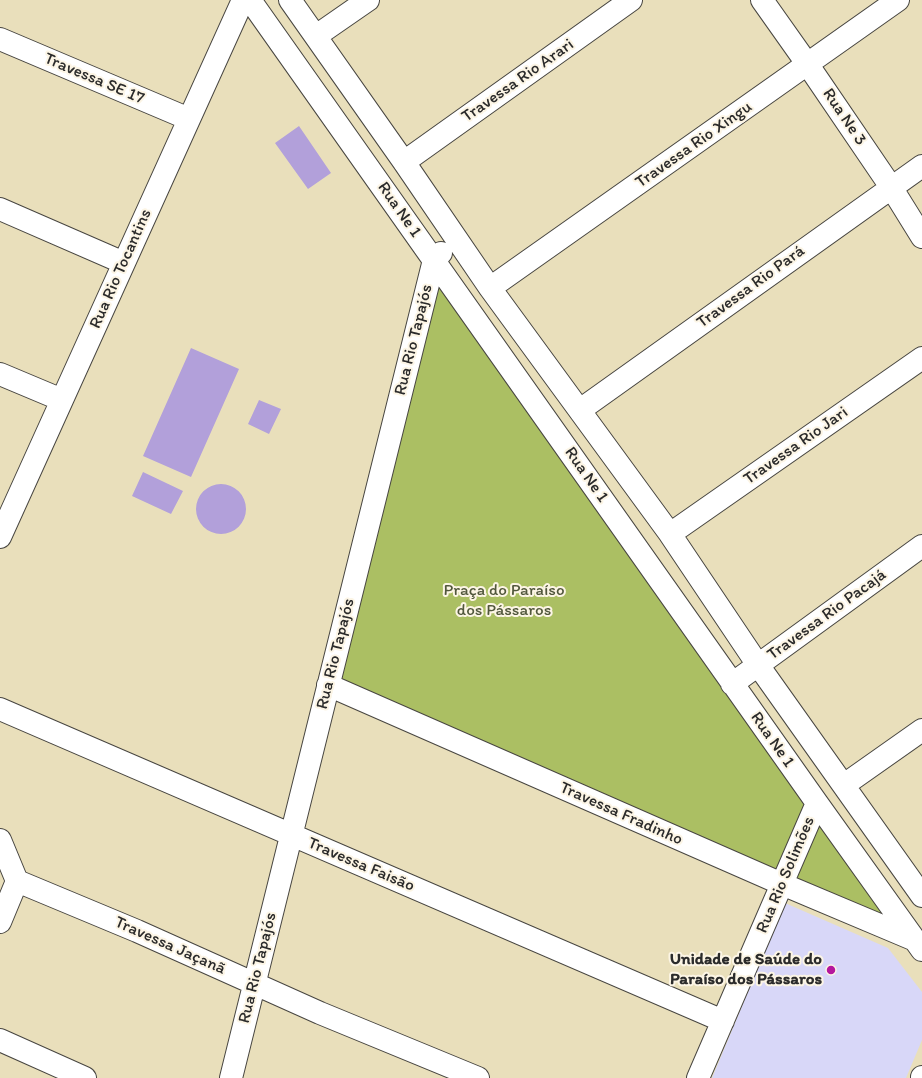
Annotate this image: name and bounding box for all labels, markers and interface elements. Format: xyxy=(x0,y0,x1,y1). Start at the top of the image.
street label: Travessa Rio Arari xyxy=(458,35,578,127)
street label: Travessa SE 17 xyxy=(41,49,147,109)
street label: Rua Ne 3 xyxy=(818,85,870,149)
street label: Travessa Rio Xingu xyxy=(632,97,756,193)
street label: Rua Ne 1 xyxy=(373,178,425,242)
street label: Rua Rio Tocantins xyxy=(85,206,157,332)
street label: Travessa Rio Pará xyxy=(693,241,809,333)
street label: Rua Rio Tapajós xyxy=(390,282,438,398)
street label: Travessa Rio Jari xyxy=(740,402,852,490)
street label: Rua Ne 1 xyxy=(560,443,612,507)
street label: Travessa Rio Pacajá xyxy=(763,565,891,665)
park label: Praça do Paraíso dos Pássaros xyxy=(443,581,565,621)
street label: Rua Rio Tapajós xyxy=(312,596,360,712)
street label: Rua Ne 1 xyxy=(746,708,798,772)
street label: Travessa Fradinho xyxy=(556,778,686,850)
street label: Rua Rio Solimões xyxy=(752,814,820,936)
street label: Travessa Faisão xyxy=(304,833,418,897)
street label: Rua Rio Tapajós xyxy=(234,910,282,1026)
street label: Travessa Jaçanã xyxy=(111,912,229,980)
place label: Unidade de Saúde do Paraíso dos Pássaros xyxy=(670,950,822,990)
marker: Unidade de Saúde do Paraíso dos Pássaros xyxy=(825,964,837,976)

